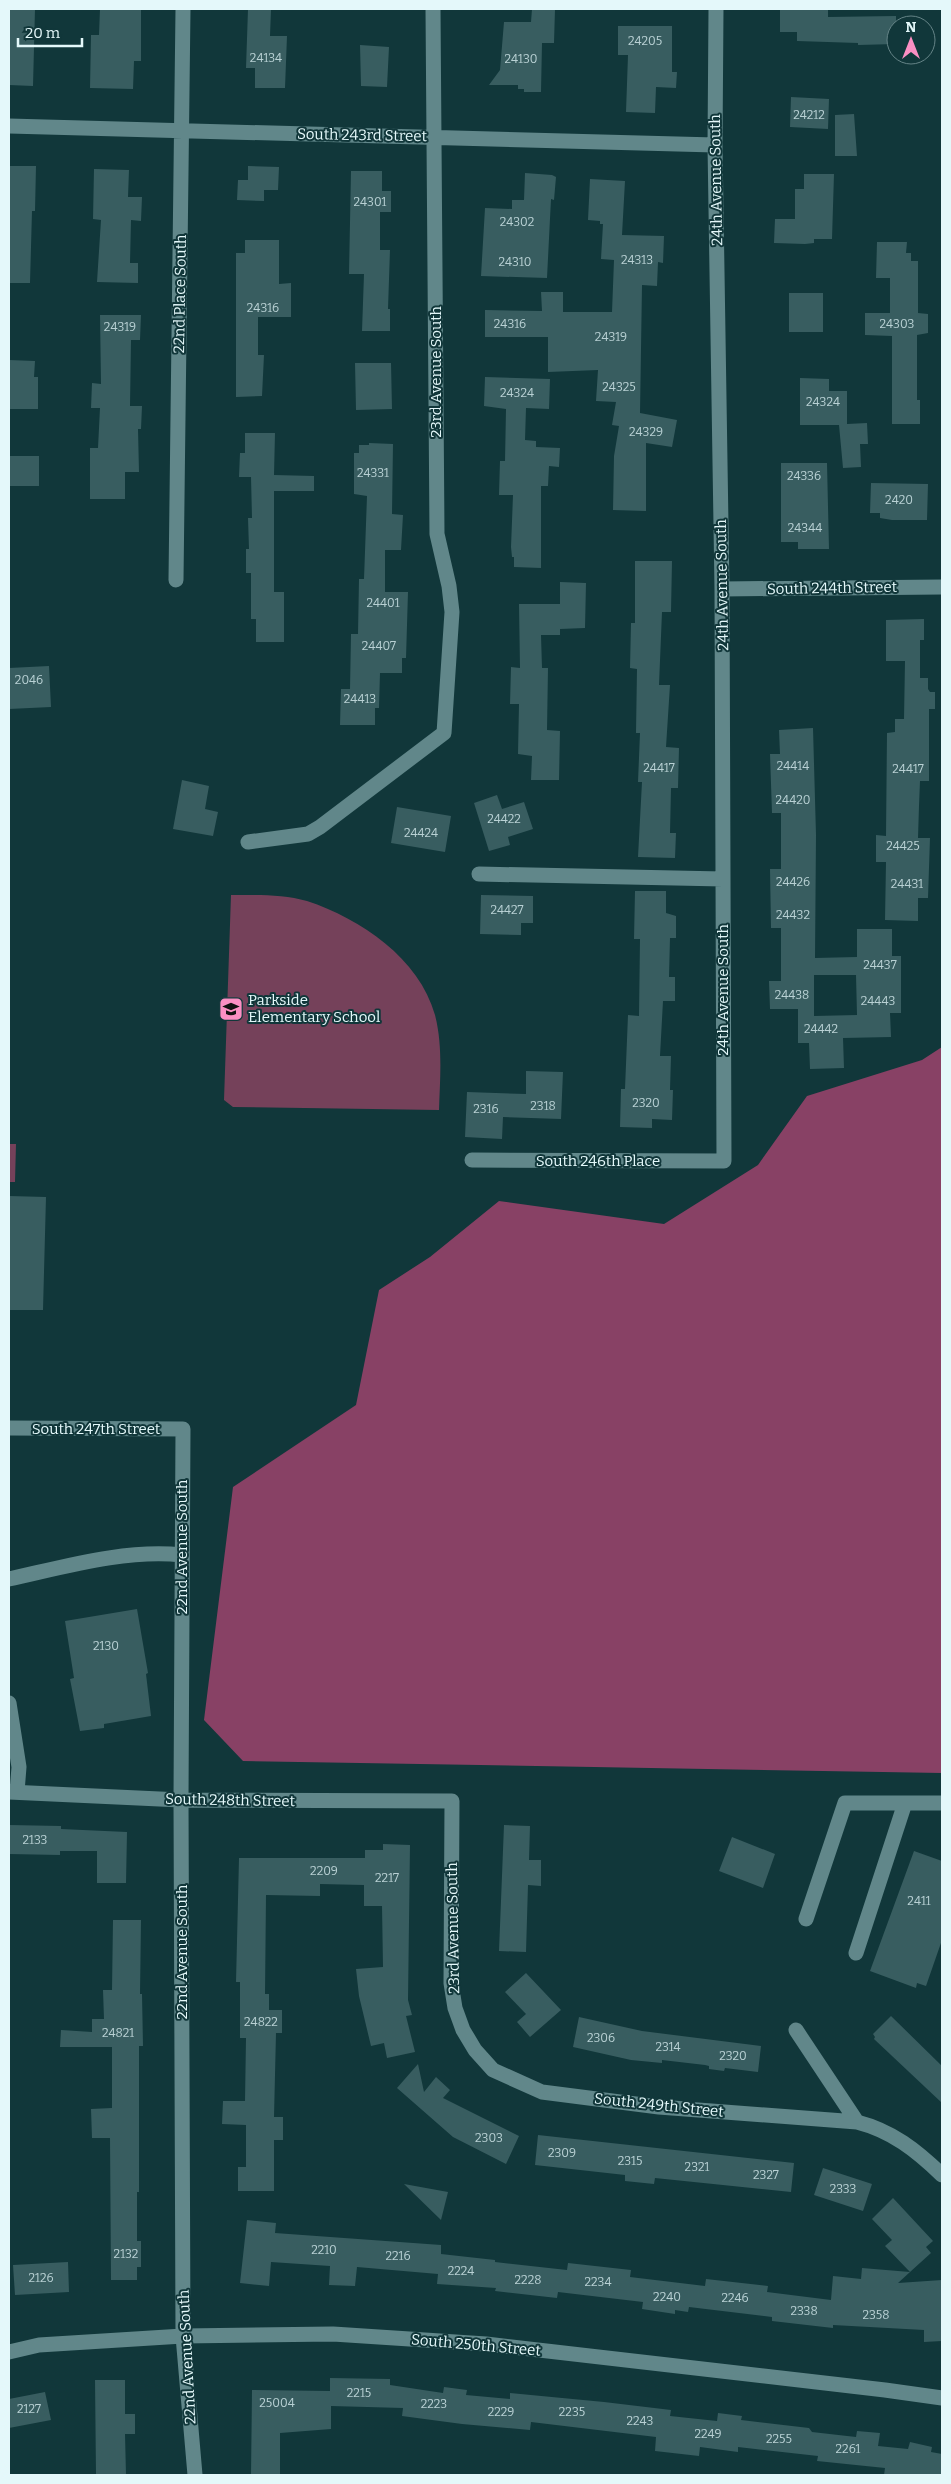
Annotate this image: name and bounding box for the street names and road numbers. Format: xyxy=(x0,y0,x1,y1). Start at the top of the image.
street label: 24th Avenue South xyxy=(706,113,726,246)
street label: South 243rd Street xyxy=(297,125,428,145)
street label: 22nd Place South xyxy=(170,234,190,354)
street label: 23rd Avenue South xyxy=(427,306,445,438)
street label: 24th Avenue South xyxy=(712,518,732,651)
street label: South 244th Street xyxy=(767,578,898,598)
street label: 24th Avenue South xyxy=(714,924,732,1056)
street label: South 246th Place xyxy=(536,1152,660,1170)
street label: South 247th Street xyxy=(32,1420,161,1438)
street label: 22nd Avenue South xyxy=(173,1479,191,1614)
street label: South 248th Street xyxy=(165,1790,296,1810)
street label: 23rd Avenue South xyxy=(443,1861,463,1994)
street label: 22nd Avenue South xyxy=(173,1884,191,2019)
street label: South 249th Street xyxy=(593,2089,725,2121)
street label: 22nd Avenue South xyxy=(174,2289,200,2425)
street label: South 250th Street xyxy=(410,2330,542,2360)

